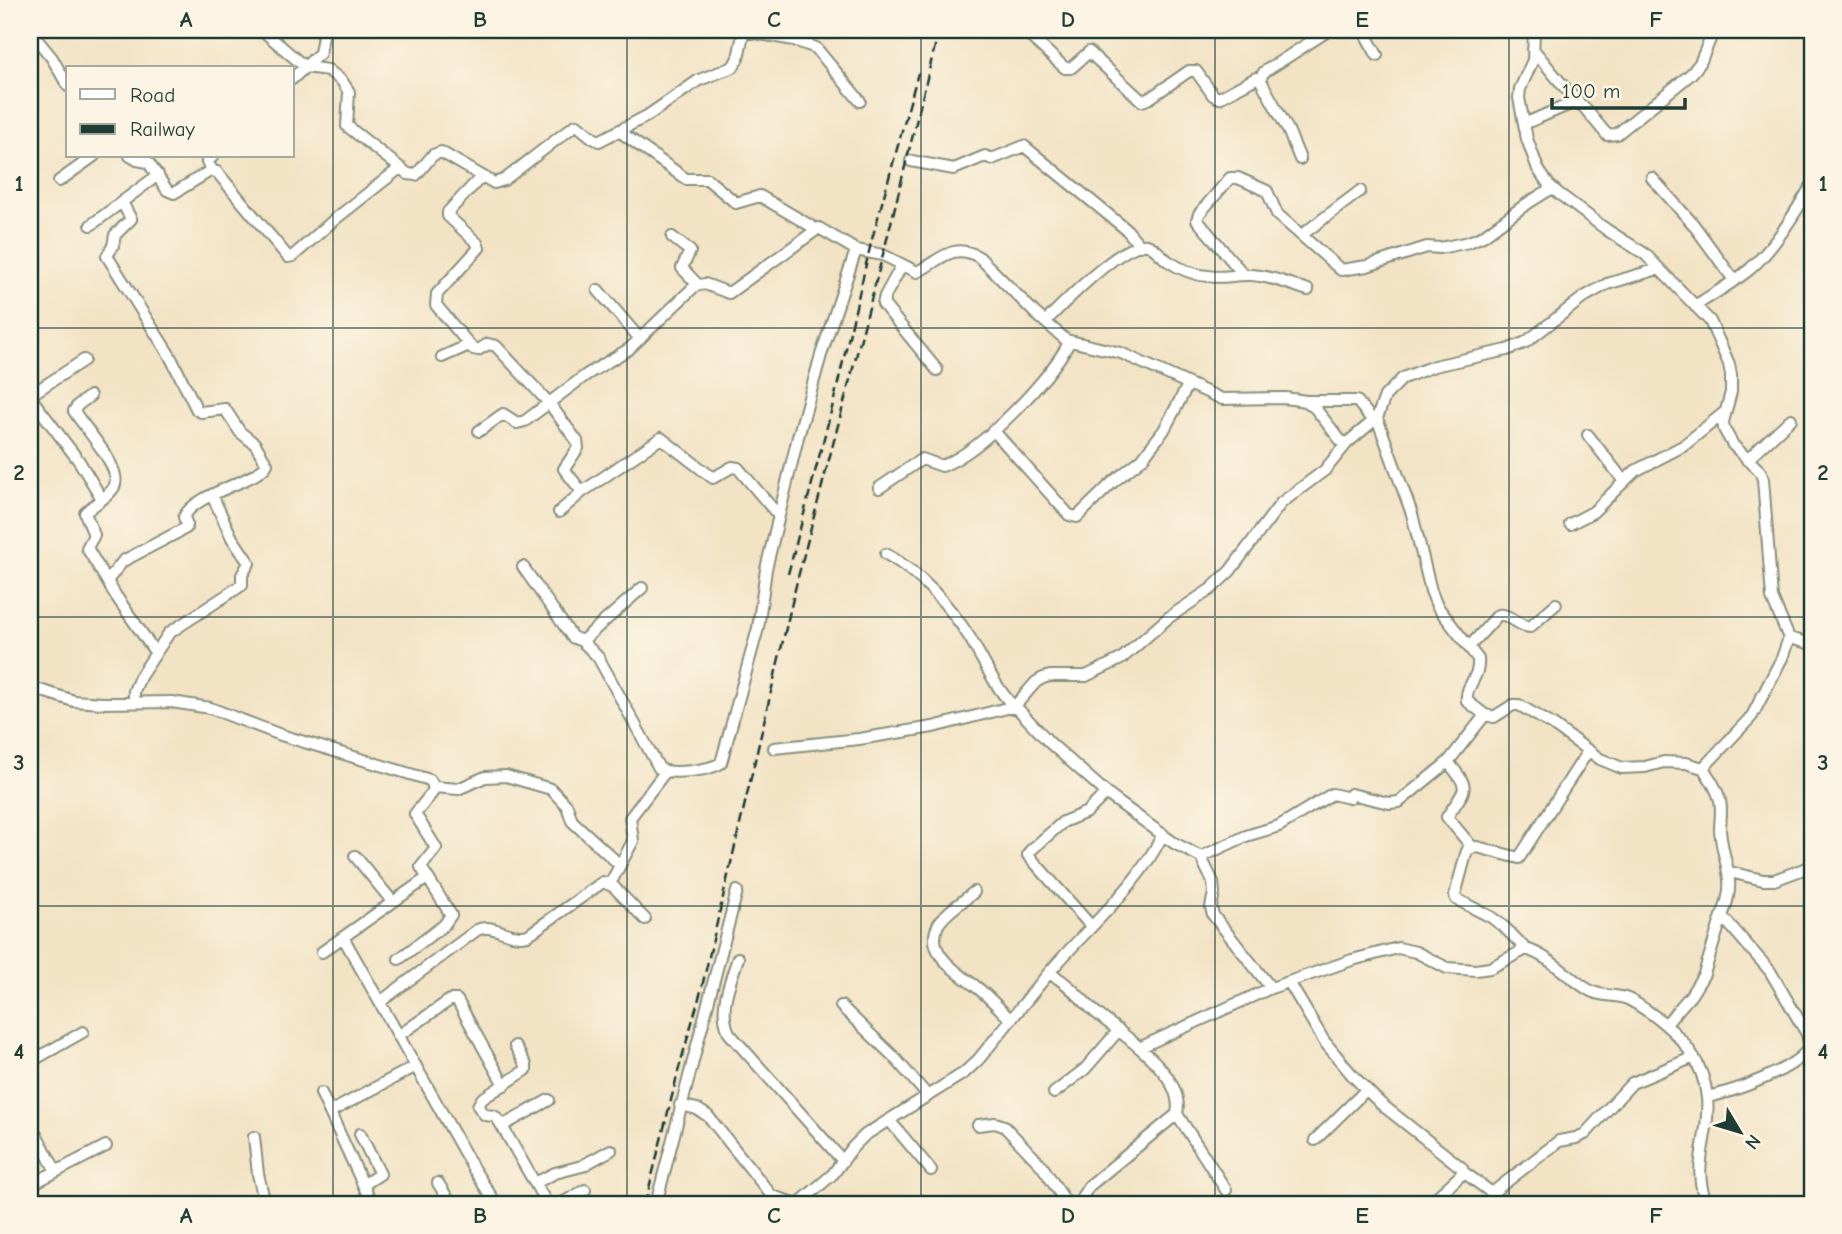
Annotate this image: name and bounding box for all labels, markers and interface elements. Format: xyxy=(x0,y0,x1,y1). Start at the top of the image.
text: A xyxy=(180,6,193,33)
text: B xyxy=(473,6,487,33)
text: C xyxy=(767,6,781,33)
text: D xyxy=(1061,6,1075,33)
text: E xyxy=(1355,6,1369,33)
text: F xyxy=(1649,6,1663,33)
legend xyxy=(66,66,294,158)
scale bar xyxy=(1552,66,1685,110)
text: 100 m xyxy=(1562,79,1620,103)
text: Road xyxy=(130,83,175,107)
text: Railway xyxy=(130,117,195,141)
text: 1 xyxy=(14,170,24,197)
text: 1 xyxy=(1818,170,1828,197)
text: 2 xyxy=(13,459,25,486)
text: 2 xyxy=(1817,459,1829,486)
text: 3 xyxy=(13,749,25,776)
text: 3 xyxy=(1817,749,1829,776)
text: 4 xyxy=(14,1038,25,1065)
text: 4 xyxy=(1818,1038,1829,1065)
north arrow xyxy=(1706,1098,1776,1168)
text: N xyxy=(1740,1130,1765,1154)
text: A xyxy=(180,1202,193,1229)
text: B xyxy=(473,1202,487,1229)
text: C xyxy=(767,1202,781,1229)
text: D xyxy=(1061,1202,1075,1229)
text: E xyxy=(1355,1202,1369,1229)
text: F xyxy=(1649,1202,1663,1229)

